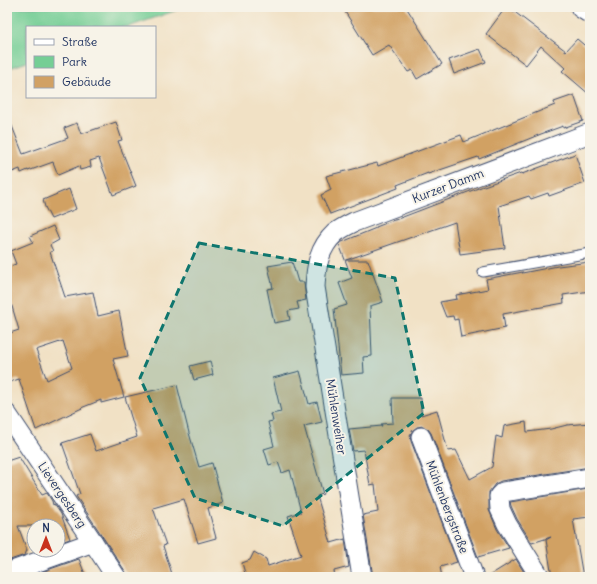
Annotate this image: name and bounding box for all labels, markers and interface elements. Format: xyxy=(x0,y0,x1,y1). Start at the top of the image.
legend xyxy=(26,26,156,98)
text: Straße xyxy=(62,34,97,49)
text: Park xyxy=(62,54,87,69)
text: Gebäude xyxy=(62,74,111,89)
street label: Kurzer Damm xyxy=(410,165,486,206)
street label: Mühlenweiher xyxy=(323,378,350,456)
street label: Mühlenbergstraße xyxy=(423,458,472,555)
street label: Lievergesberg xyxy=(35,459,90,530)
north arrow xyxy=(26,518,66,558)
text: N xyxy=(42,521,50,535)

